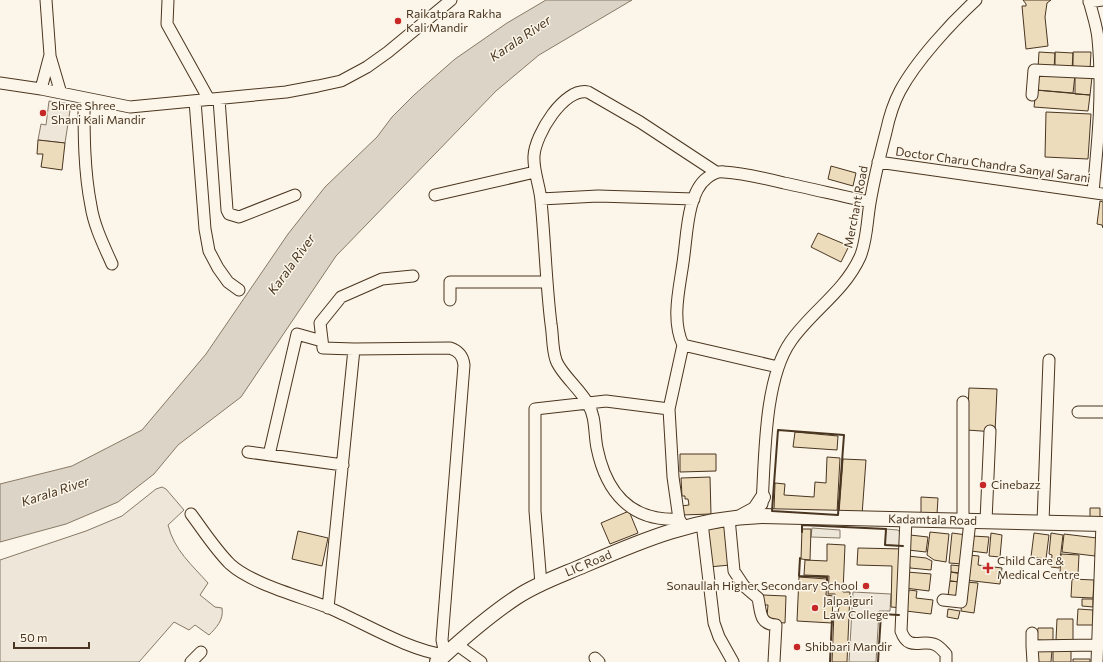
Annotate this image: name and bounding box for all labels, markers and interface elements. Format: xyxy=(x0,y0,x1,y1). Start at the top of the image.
place label: Raikatpara Rakha Kali Mandir xyxy=(406,6,502,34)
water label: Karala River xyxy=(486,11,554,64)
marker: Raikatpara Rakha Kali Mandir xyxy=(393,16,403,26)
place label: Shree Shree Shani Kali Mandir xyxy=(51,98,146,126)
marker: Shree Shree Shani Kali Mandir xyxy=(38,108,48,118)
street label: Doctor Charu Chandra Sanyal Sarani xyxy=(895,143,1091,185)
street label: Merchant Road xyxy=(840,164,870,249)
water label: Karala River xyxy=(264,230,319,297)
water label: Karala River xyxy=(19,472,92,510)
place label: Cinebazz xyxy=(991,477,1041,491)
marker: Cinebazz xyxy=(978,480,988,490)
street label: Kadamtala Road xyxy=(888,511,977,527)
street label: LIC Road xyxy=(563,546,613,579)
place label: Child Care & Medical Centre xyxy=(997,553,1080,581)
marker: Child Care & Medical Centre xyxy=(982,562,994,574)
place label: Sonaullah Higher Secondary School xyxy=(666,578,858,592)
marker: Sonaullah Higher Secondary School xyxy=(861,581,871,591)
place label: Jalpaiguri Law College xyxy=(823,593,888,621)
marker: Jalpaiguri Law College xyxy=(810,603,820,613)
scale bar xyxy=(14,624,89,650)
text: 50 m xyxy=(20,630,48,644)
place label: Shibbari Mandir xyxy=(805,639,892,653)
marker: Shibbari Mandir xyxy=(792,642,802,652)

